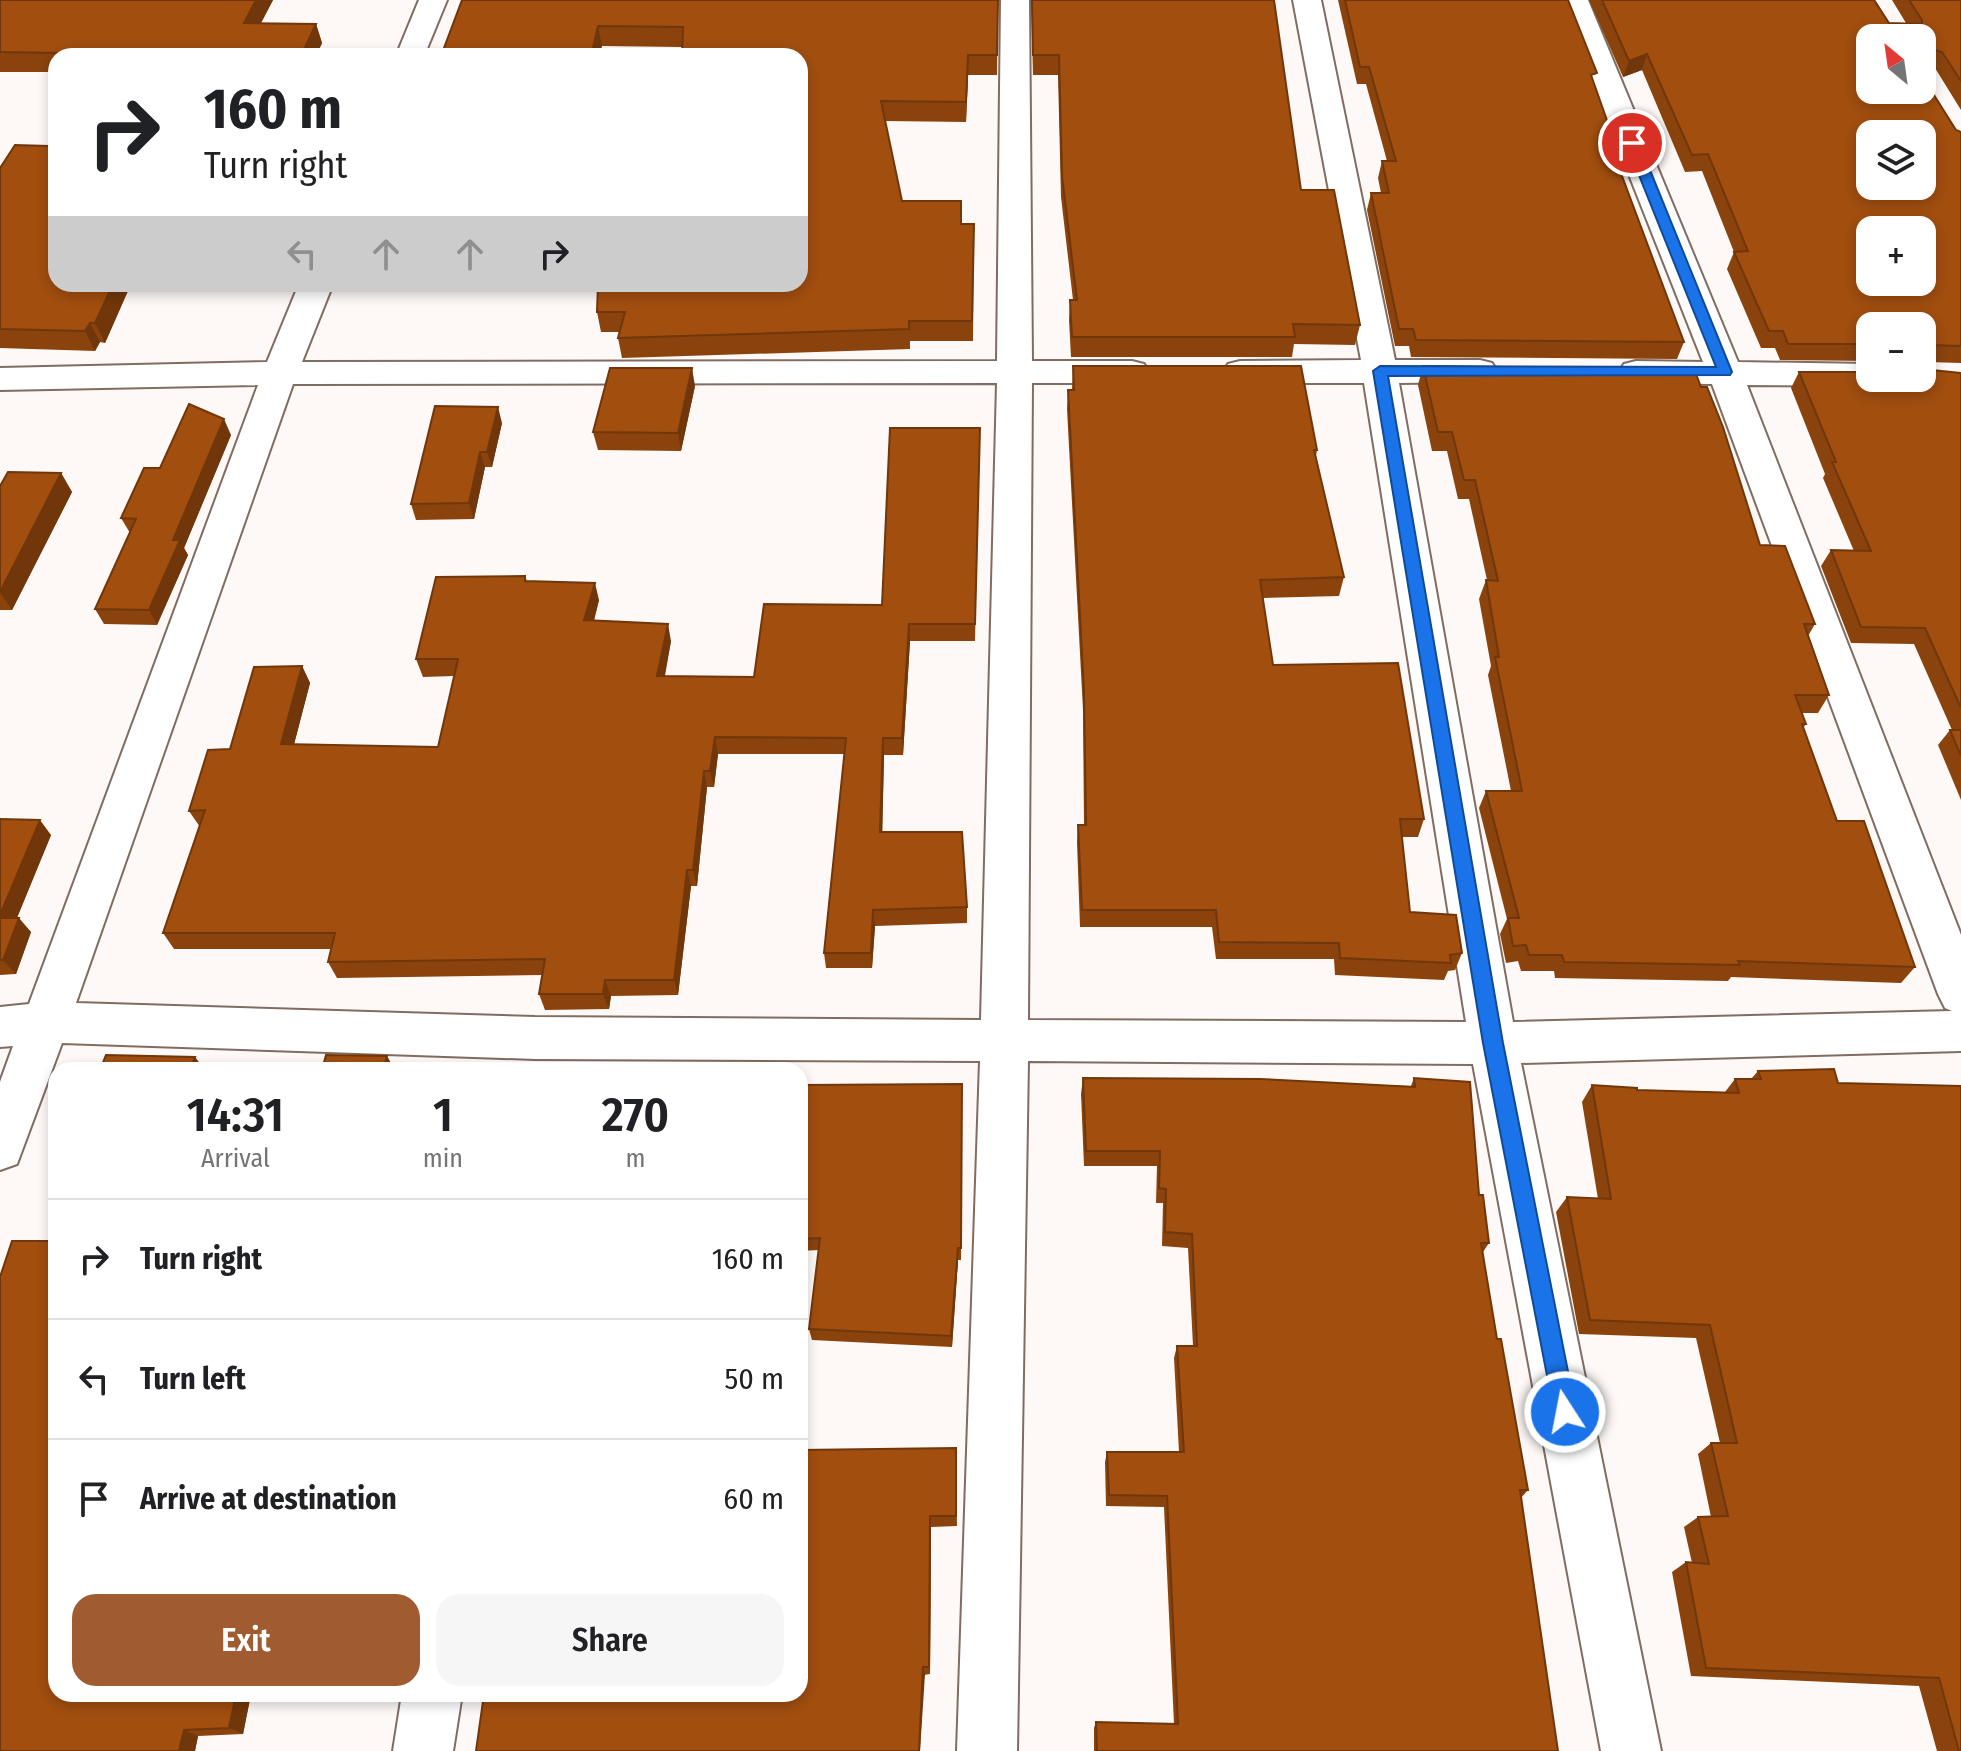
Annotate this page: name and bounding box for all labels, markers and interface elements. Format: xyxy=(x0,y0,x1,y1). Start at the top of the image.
north arrow xyxy=(1856,24,1936,104)
map controls xyxy=(1856,24,1936,392)
text: 160 m xyxy=(204,76,342,143)
icon: right xyxy=(72,80,176,184)
pin xyxy=(1598,109,1666,177)
button: layers xyxy=(1856,120,1936,200)
icon: arrive xyxy=(1610,121,1654,165)
text: Turn right xyxy=(204,144,347,188)
button: + xyxy=(1856,216,1936,296)
icon: left xyxy=(280,232,324,276)
icon: ahead xyxy=(364,232,408,276)
icon: ahead xyxy=(448,232,492,276)
icon: right xyxy=(532,232,576,276)
button: − xyxy=(1856,312,1936,392)
text: 14:31 xyxy=(187,1086,284,1144)
text: 1 xyxy=(433,1086,453,1144)
text: 270 xyxy=(602,1086,669,1144)
text: Arrival xyxy=(201,1143,270,1174)
text: min xyxy=(423,1143,463,1174)
text: m xyxy=(626,1143,646,1174)
icon: right xyxy=(72,1237,116,1281)
text: Turn right xyxy=(140,1241,262,1277)
text: 160 m xyxy=(712,1241,784,1277)
icon: left xyxy=(72,1357,116,1401)
text: Turn left xyxy=(140,1361,246,1397)
text: 50 m xyxy=(724,1361,784,1397)
position arrow xyxy=(1523,1370,1607,1454)
icon: arrive xyxy=(72,1477,116,1521)
text: Arrive at destination xyxy=(140,1481,397,1517)
text: 60 m xyxy=(723,1481,784,1517)
button: Exit xyxy=(72,1594,420,1686)
button: Share xyxy=(436,1594,784,1686)

